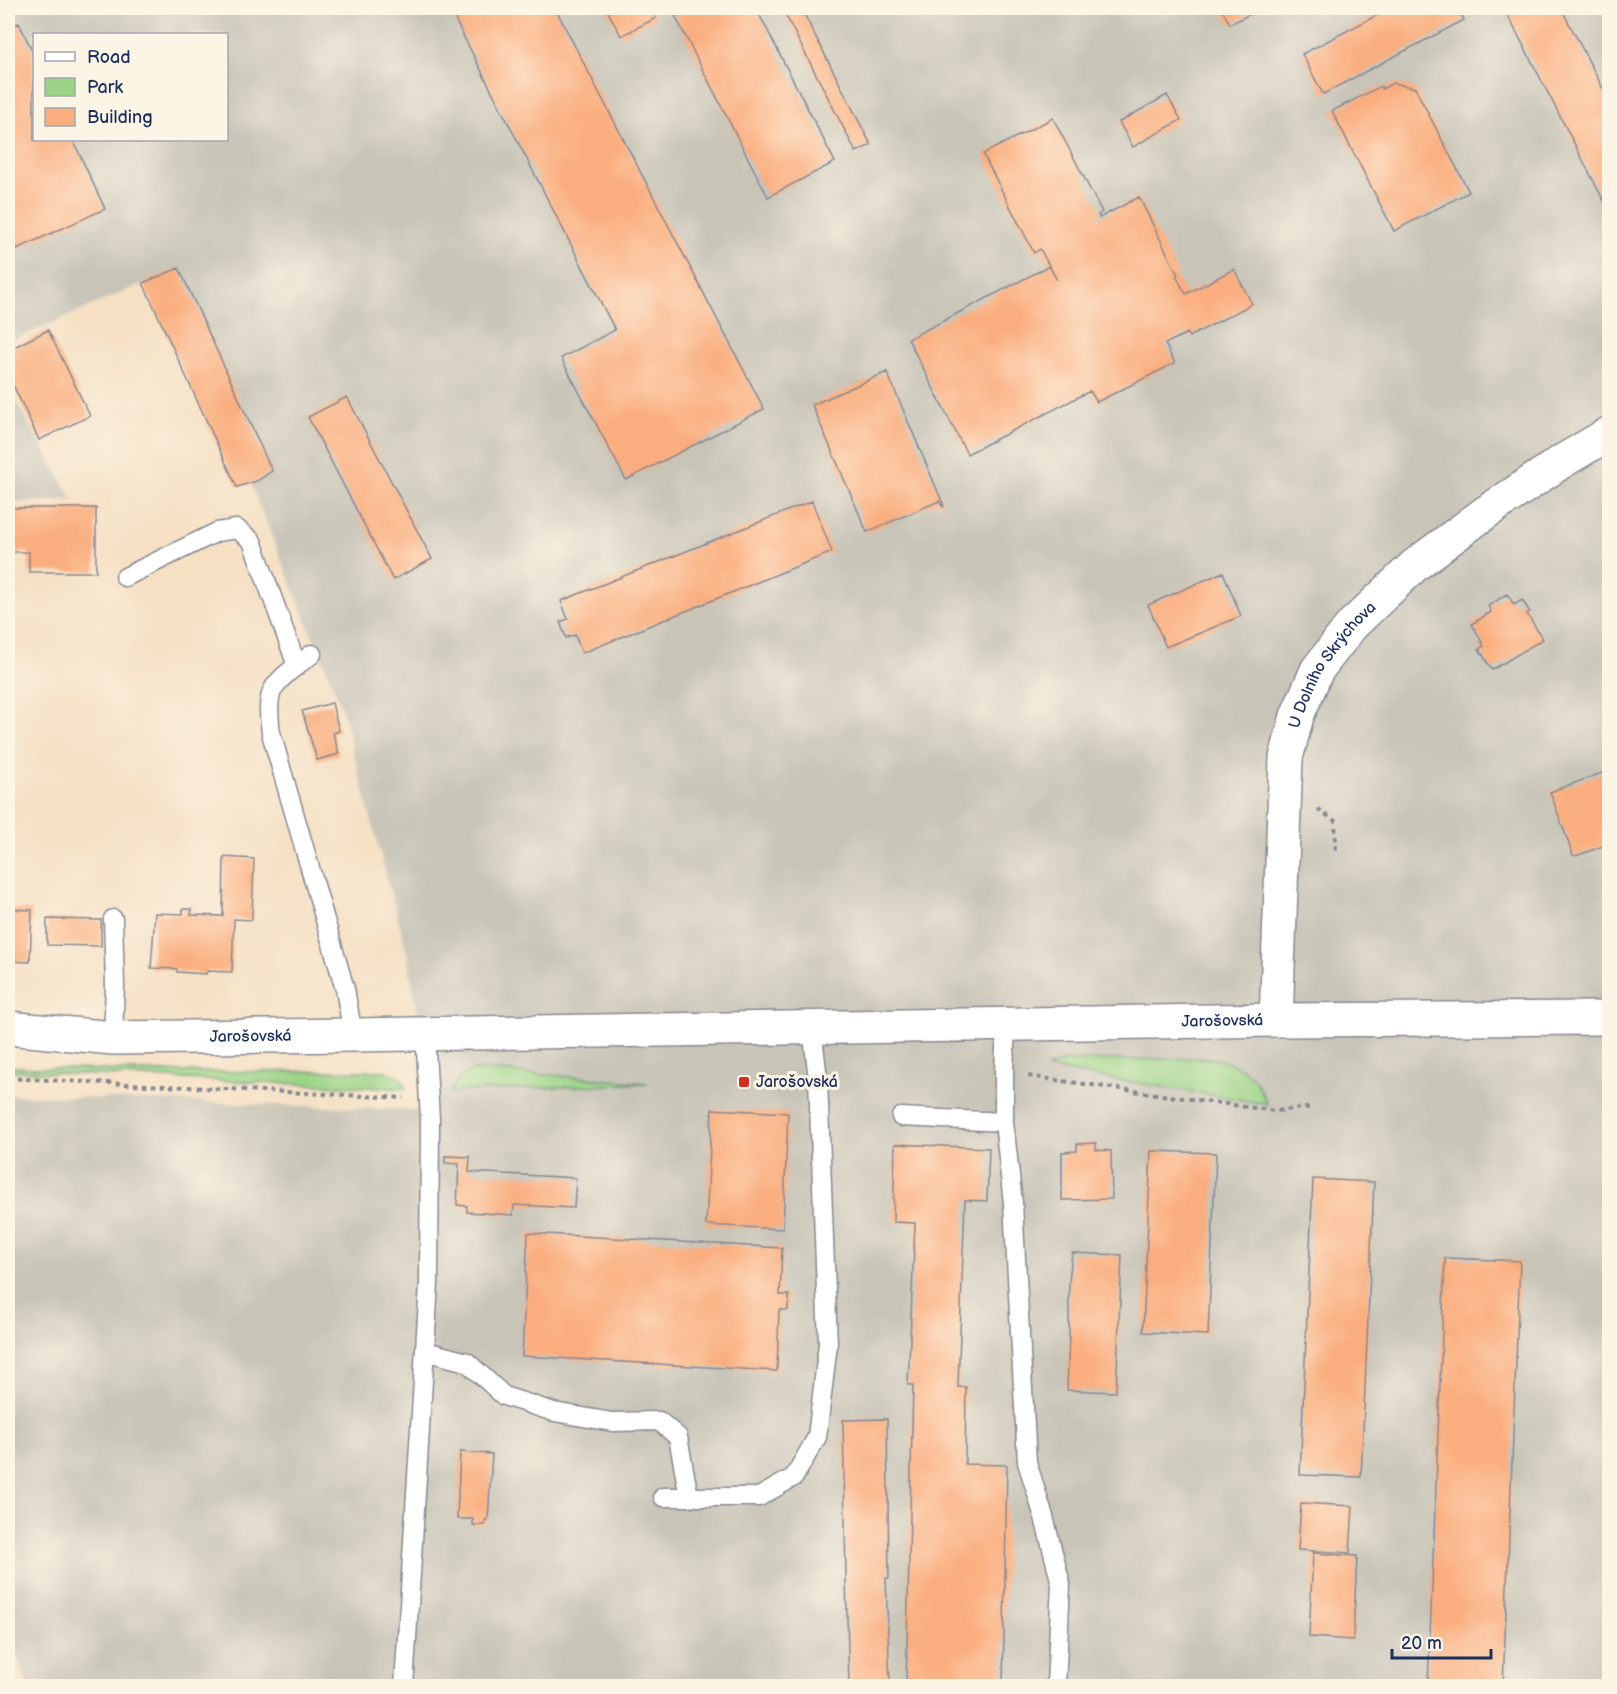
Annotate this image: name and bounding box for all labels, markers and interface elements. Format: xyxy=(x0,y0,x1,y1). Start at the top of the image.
legend xyxy=(33,33,228,141)
text: Road xyxy=(87,47,131,68)
text: Park xyxy=(87,77,123,98)
text: Building xyxy=(87,107,153,128)
street label: U Dolního Skrýchova xyxy=(1285,598,1380,730)
street label: Jarošovská xyxy=(1181,1011,1263,1031)
street label: Jarošovská xyxy=(210,1026,292,1046)
place label: Jarošovská xyxy=(756,1073,838,1092)
marker: Jarošovská xyxy=(737,1075,751,1089)
scale bar xyxy=(1392,1622,1491,1660)
text: 20 m xyxy=(1401,1633,1442,1654)

